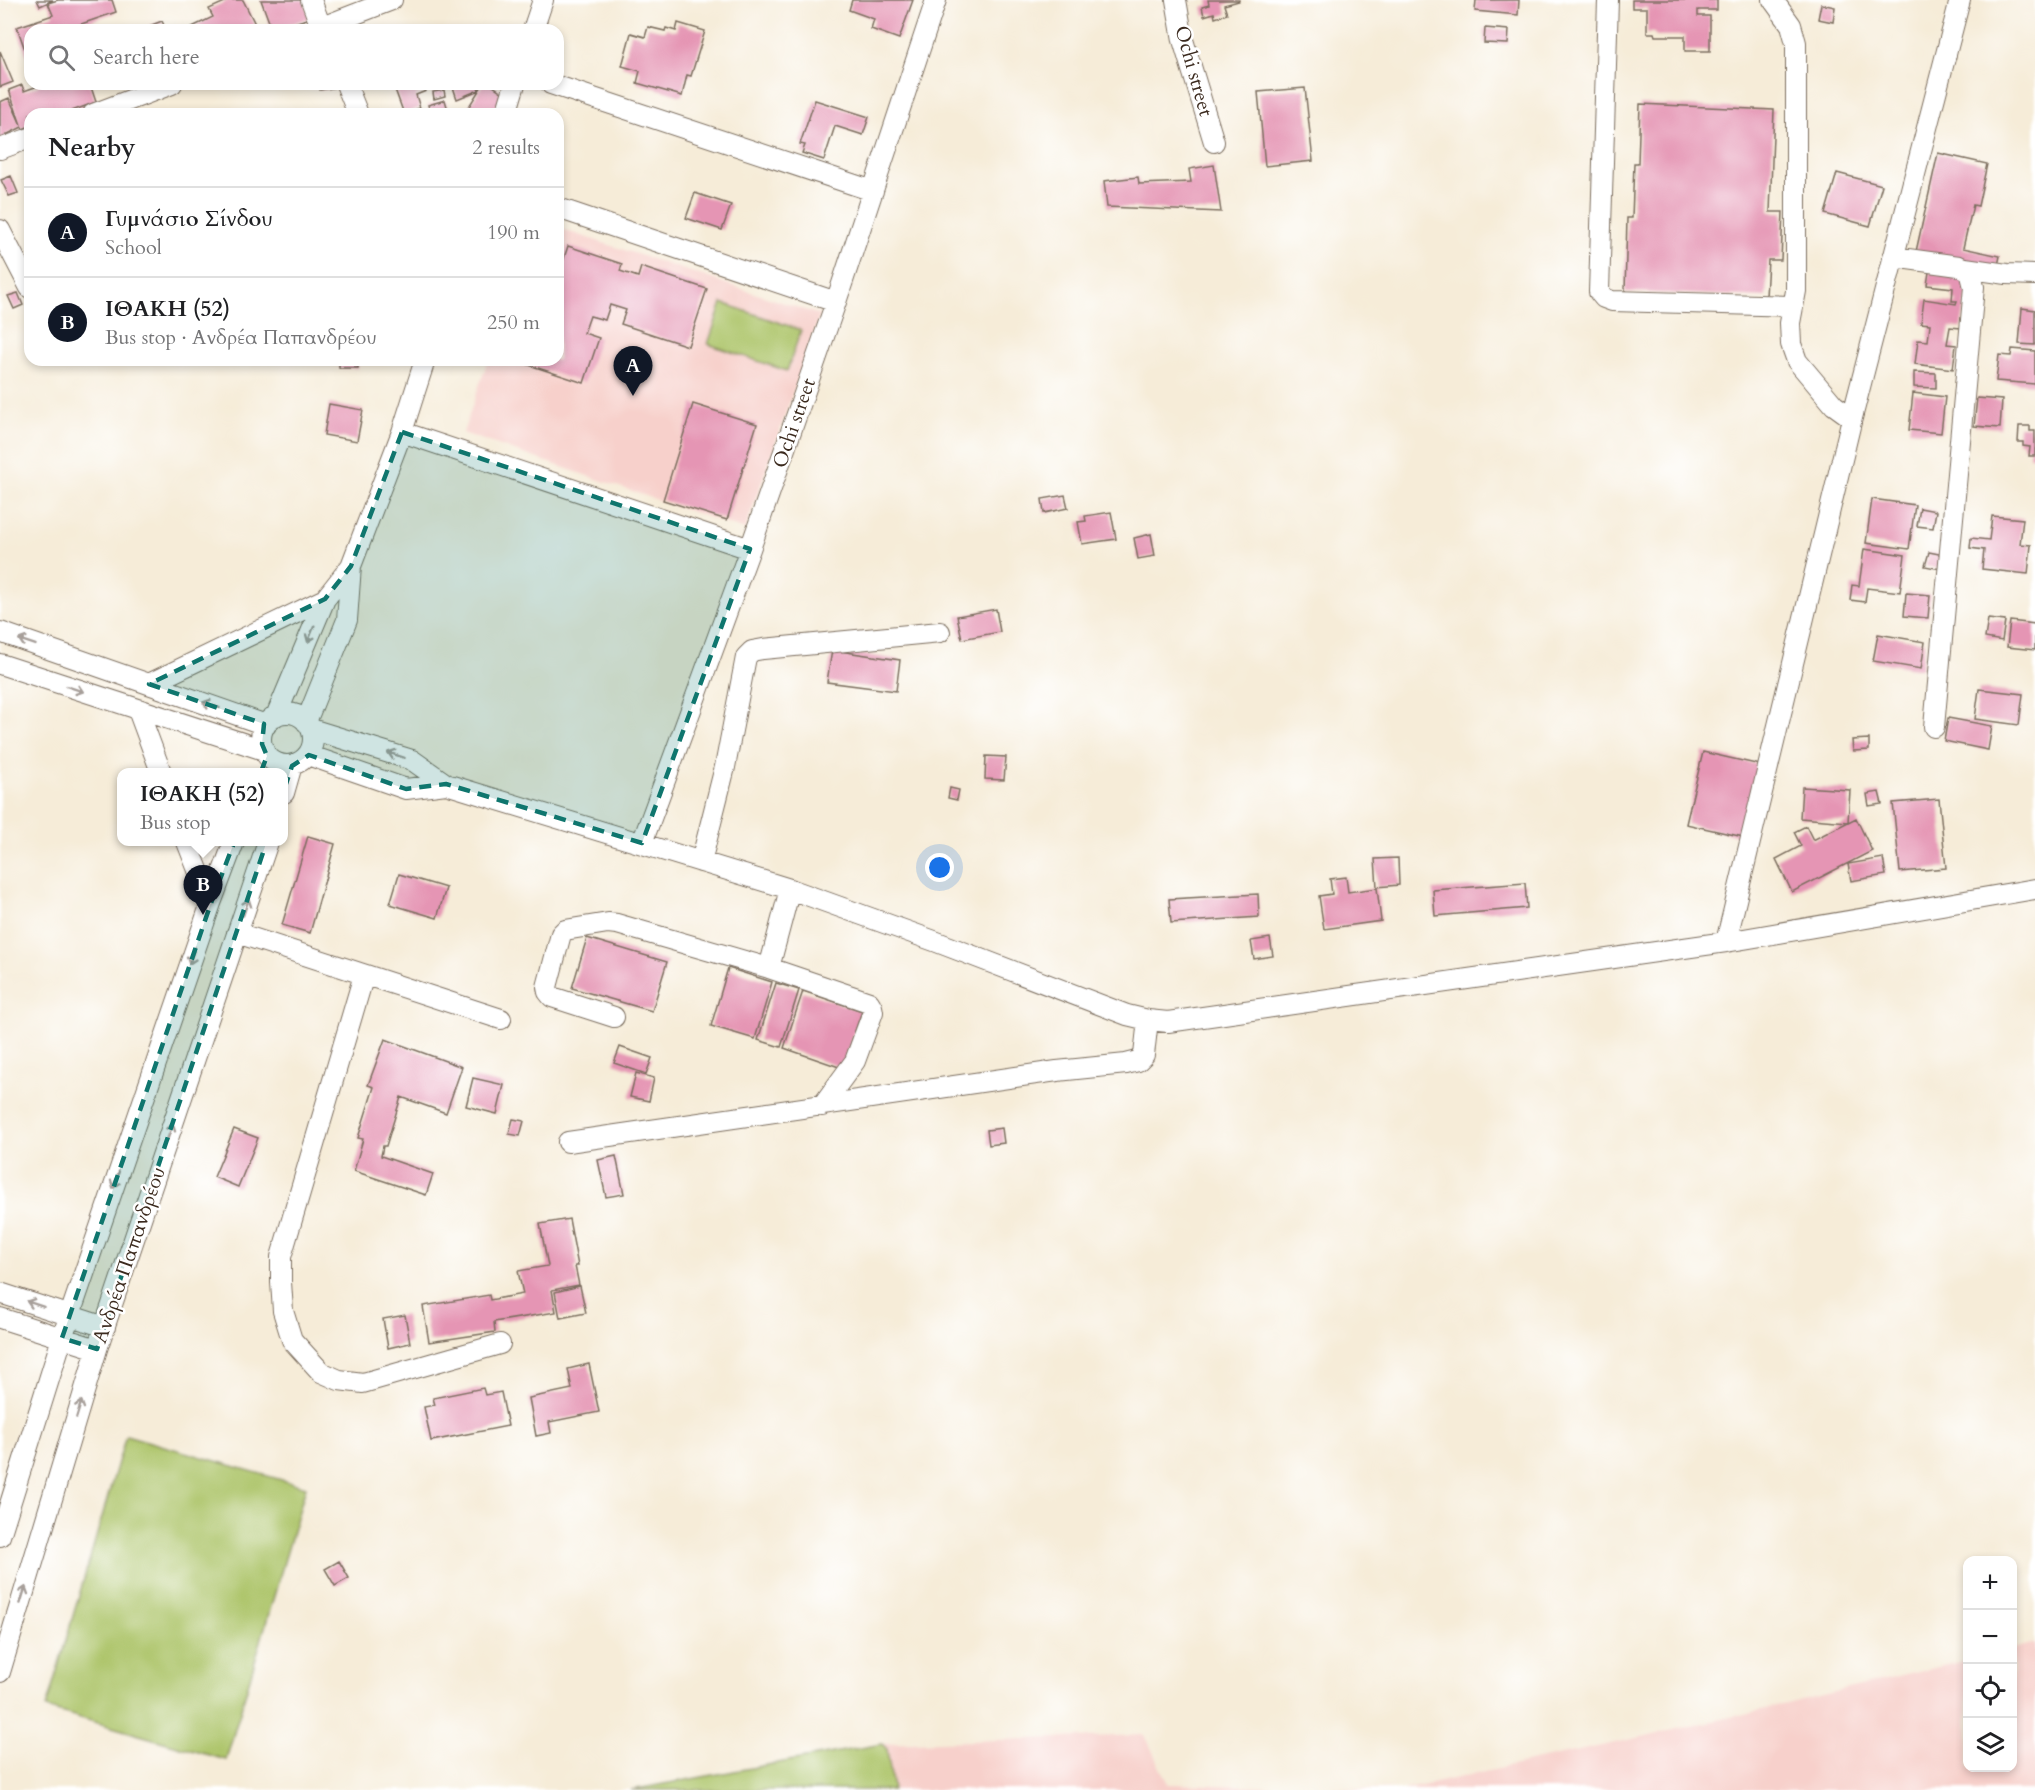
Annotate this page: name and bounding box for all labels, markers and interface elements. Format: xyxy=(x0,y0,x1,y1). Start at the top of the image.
street label: Ochi street xyxy=(1168,22,1220,120)
search box xyxy=(24,24,564,90)
icon: search xyxy=(45,41,78,74)
text: Search here xyxy=(93,42,200,72)
text: Nearby xyxy=(48,130,136,165)
text: 2 results xyxy=(472,134,540,161)
text: Γυμνάσιο Σίνδου xyxy=(105,204,273,234)
text: A xyxy=(60,219,75,246)
text: 190 m xyxy=(487,219,540,246)
text: School xyxy=(105,234,162,261)
text: ΙΘΑΚΗ (52) xyxy=(105,294,230,324)
text: B xyxy=(60,309,75,336)
text: 250 m xyxy=(487,309,540,336)
text: Bus stop · Ανδρέα Παπανδρέου xyxy=(105,324,377,351)
pin: A xyxy=(614,346,652,396)
street label: Ochi street xyxy=(766,374,822,471)
one-way arrow xyxy=(305,624,316,642)
one-way arrow xyxy=(18,635,36,646)
one-way arrow xyxy=(65,685,84,696)
one-way arrow xyxy=(202,699,221,710)
one-way arrow xyxy=(387,748,406,759)
popup xyxy=(117,768,288,846)
text: ΙΘΑΚΗ (52) xyxy=(140,779,265,809)
text: Bus stop xyxy=(140,809,211,836)
your location xyxy=(925,853,954,882)
pin: B xyxy=(184,866,222,915)
one-way arrow xyxy=(241,898,252,917)
one-way arrow xyxy=(186,946,197,964)
one-way arrow xyxy=(165,1123,176,1142)
street label: Ανδρέα Παπανδρέου xyxy=(86,1163,172,1347)
one-way arrow xyxy=(109,1170,120,1189)
one-way arrow xyxy=(26,1298,45,1309)
one-way arrow xyxy=(74,1400,85,1419)
map controls xyxy=(1963,1556,2017,1772)
button: + xyxy=(1963,1556,2017,1610)
one-way arrow xyxy=(18,1586,29,1605)
button: − xyxy=(1963,1610,2017,1664)
button: locate xyxy=(1963,1664,2017,1718)
button: layers xyxy=(1963,1718,2017,1772)

